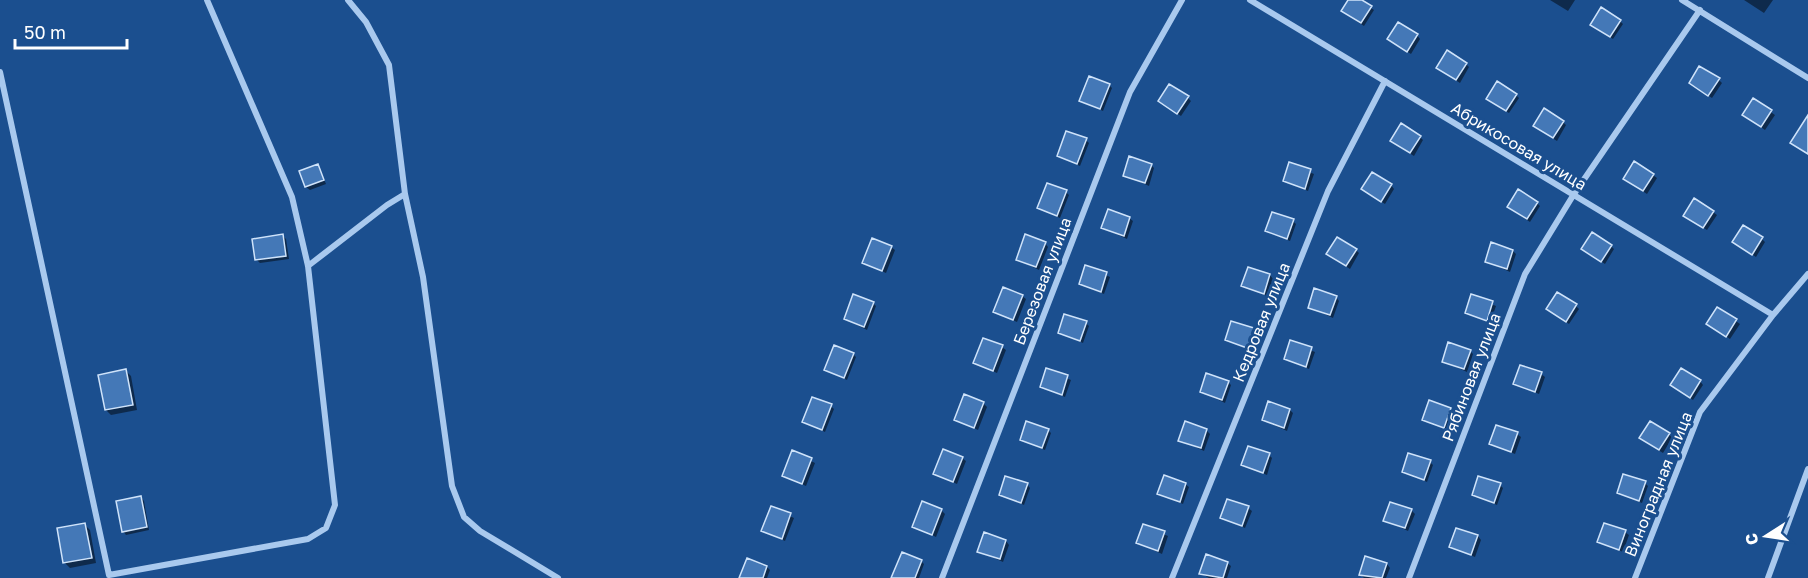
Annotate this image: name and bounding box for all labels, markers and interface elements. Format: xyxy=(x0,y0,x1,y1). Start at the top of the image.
scale bar xyxy=(15,12,128,50)
text: 50 m xyxy=(24,21,66,43)
street label: Абрикосовая улица xyxy=(1448,98,1590,194)
street label: Березовая улица xyxy=(1008,214,1076,348)
street label: Кедровая улица xyxy=(1228,259,1294,385)
street label: Рябиновая улица xyxy=(1437,310,1505,444)
street label: Виноградная улица xyxy=(1620,409,1696,559)
north arrow xyxy=(1736,506,1796,566)
text: С xyxy=(1740,531,1762,547)

